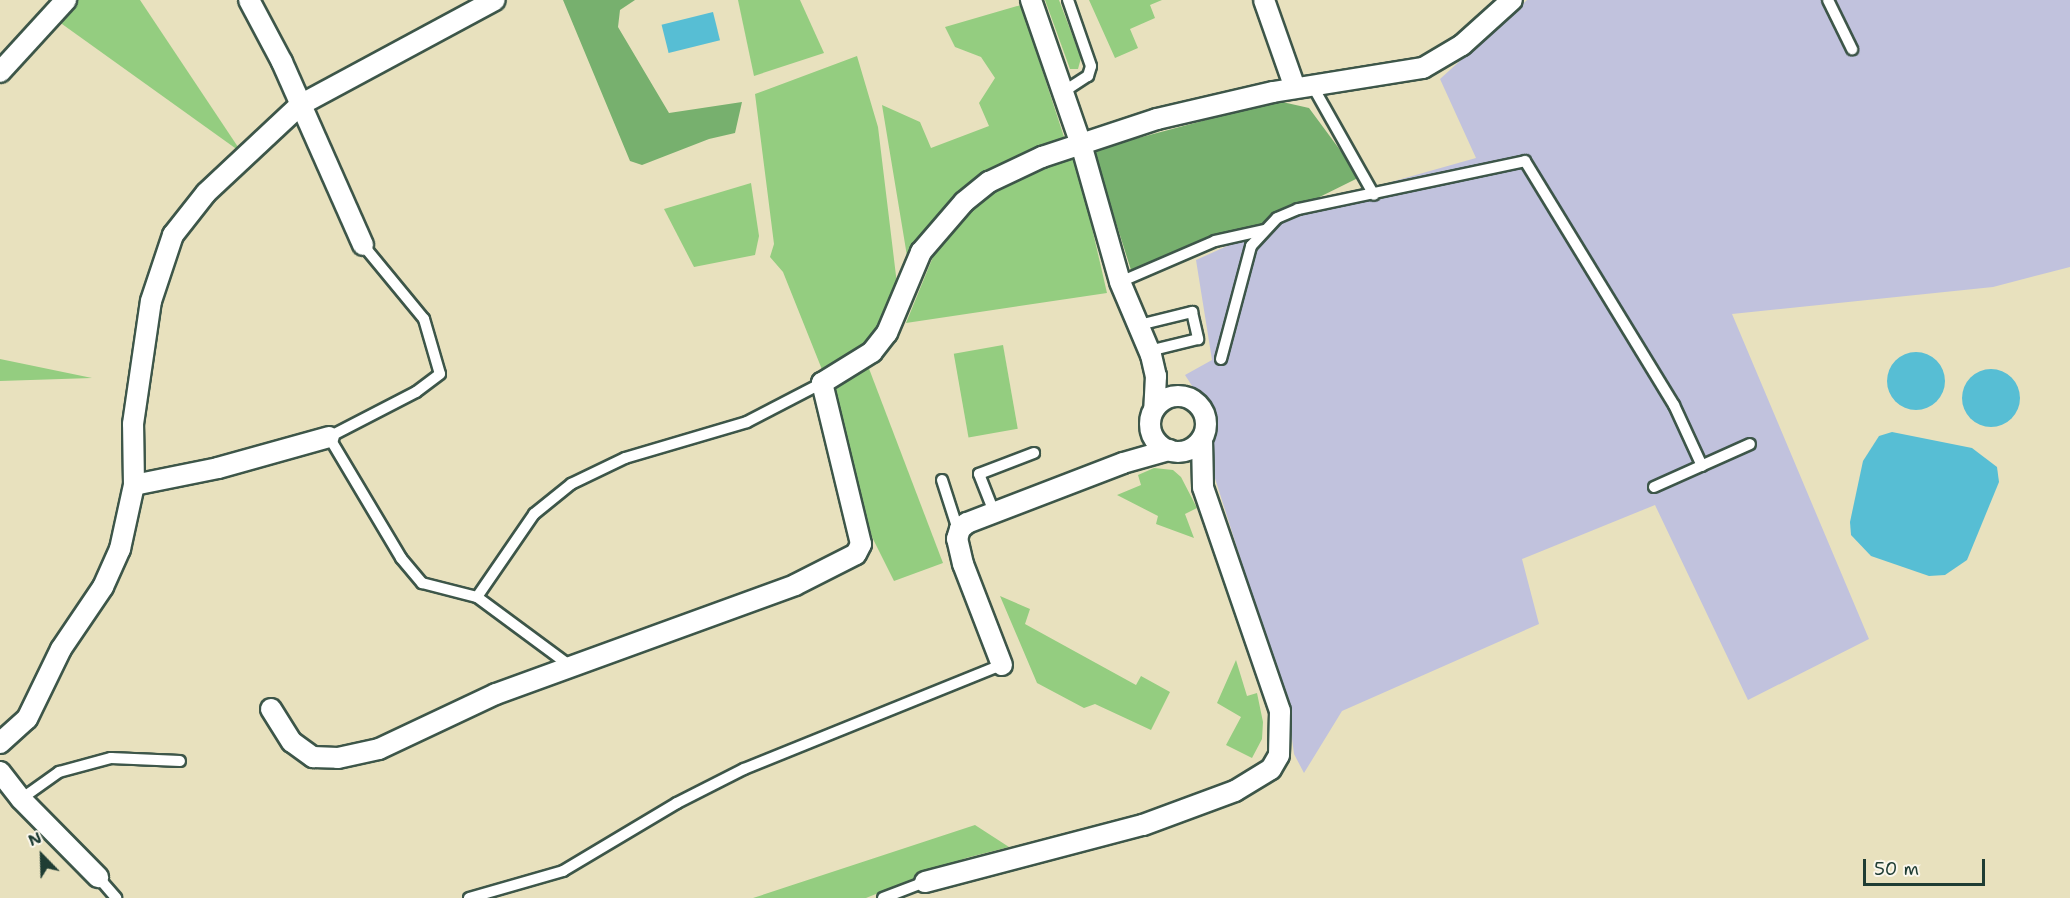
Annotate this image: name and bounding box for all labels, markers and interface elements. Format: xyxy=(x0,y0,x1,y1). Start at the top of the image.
north arrow xyxy=(12,826,72,886)
text: N xyxy=(25,827,45,851)
scale bar xyxy=(1866,847,1988,885)
text: 50 m xyxy=(1874,857,1919,881)

